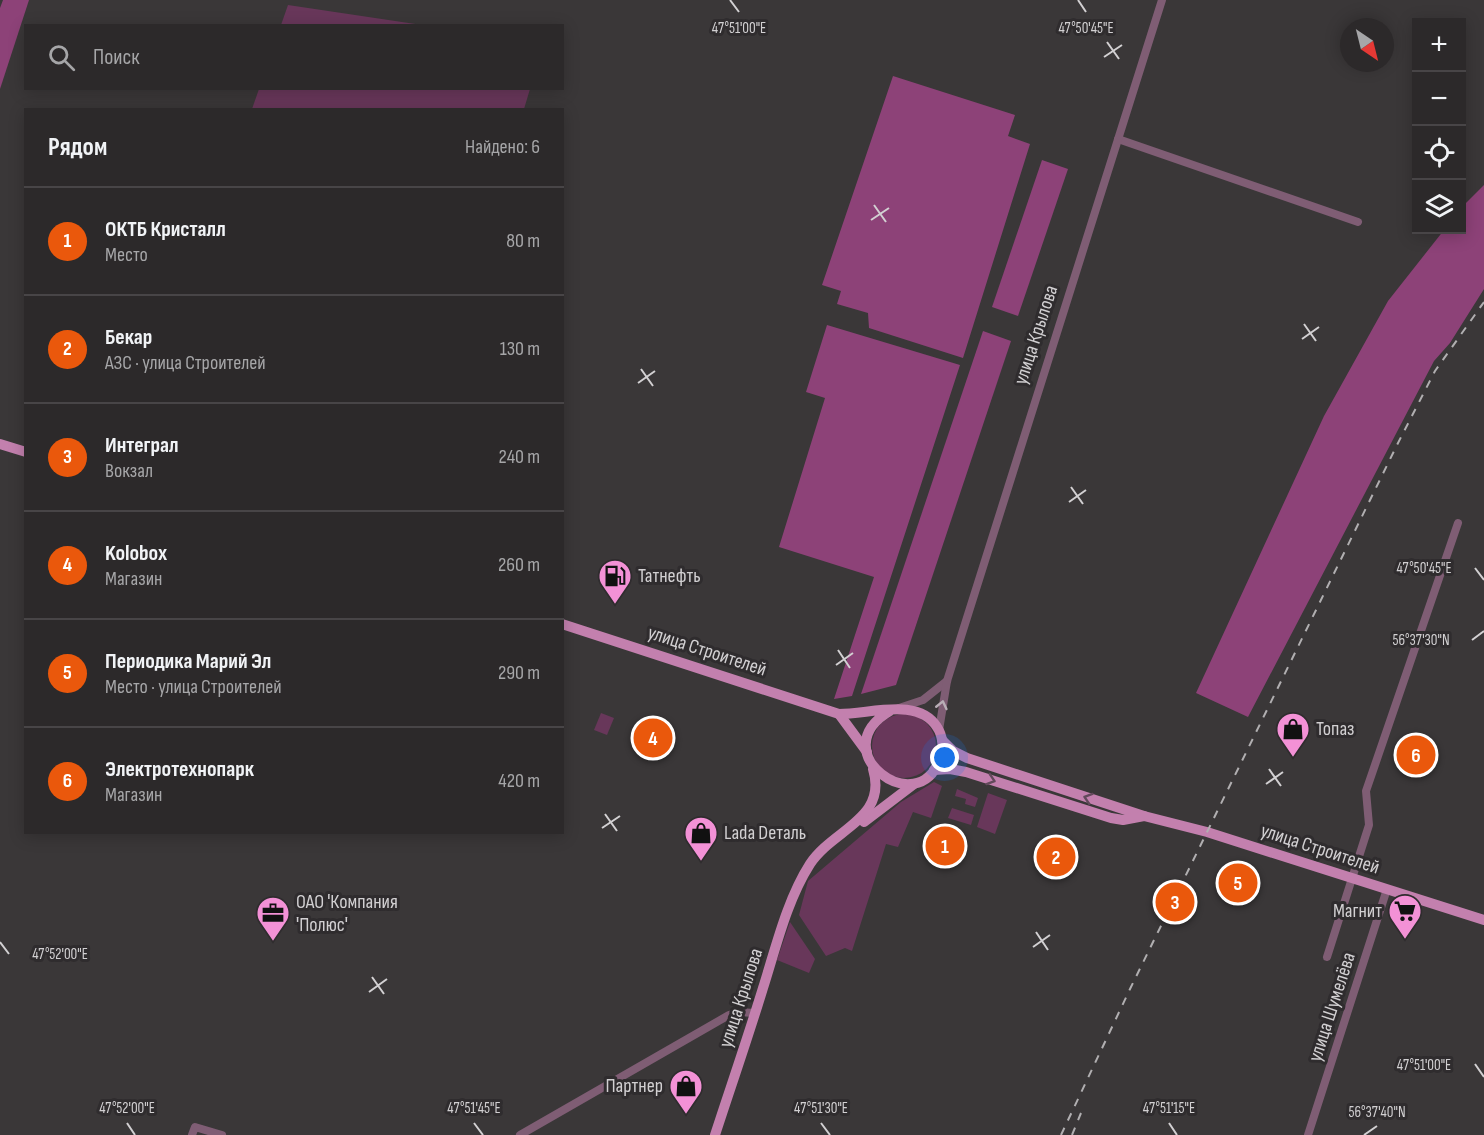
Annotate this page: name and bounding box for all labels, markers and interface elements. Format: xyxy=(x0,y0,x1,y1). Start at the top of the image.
north arrow xyxy=(1340,18,1394,72)
map controls xyxy=(1412,18,1466,234)
button: + xyxy=(1412,18,1466,72)
text: 47°51'00"E xyxy=(712,19,766,38)
text: 47°50'45"E xyxy=(1058,19,1114,38)
search box xyxy=(24,24,564,90)
icon: search xyxy=(45,41,78,74)
text: Поиск xyxy=(93,44,139,71)
button: − xyxy=(1412,72,1466,126)
button: locate xyxy=(1412,126,1466,180)
text: Рядом xyxy=(48,132,107,163)
text: Найдено: 6 xyxy=(465,135,540,159)
button: layers xyxy=(1412,180,1466,234)
text: ОКТБ Кристалл xyxy=(105,216,226,243)
text: 1 xyxy=(64,229,71,253)
text: 80 m xyxy=(506,229,540,253)
text: Место xyxy=(105,243,148,267)
street label: улица Крылова xyxy=(1009,282,1063,388)
text: Бекар xyxy=(105,324,152,351)
text: 2 xyxy=(63,337,72,361)
text: 130 m xyxy=(500,337,540,361)
text: АЗС · улица Строителей xyxy=(105,351,266,375)
text: Интеграл xyxy=(105,432,178,459)
text: 3 xyxy=(63,445,72,469)
text: 240 m xyxy=(499,445,540,469)
text: Вокзал xyxy=(105,459,153,483)
text: Kolobox xyxy=(105,540,167,567)
text: 4 xyxy=(63,553,72,577)
text: 260 m xyxy=(498,553,540,577)
fuel station icon: Татнефть xyxy=(597,558,633,605)
text: 47°50'45"E xyxy=(1396,559,1452,578)
place label: Татнефть xyxy=(638,564,701,588)
text: Магазин xyxy=(105,567,162,591)
street label: улица Строителей xyxy=(645,621,769,681)
text: 56°37'30"N xyxy=(1392,631,1450,650)
text: Периодика Марий Эл xyxy=(105,648,271,675)
text: 5 xyxy=(63,661,72,685)
text: 290 m xyxy=(498,661,540,685)
text: Место · улица Строителей xyxy=(105,675,282,699)
one-way arrow xyxy=(935,701,948,711)
shop icon: Топаз xyxy=(1275,711,1311,758)
pin: 4 xyxy=(634,716,672,760)
place label: Топаз xyxy=(1316,717,1355,741)
pin: 6 xyxy=(1396,732,1436,777)
your location xyxy=(930,743,959,772)
text: Электротехнопарк xyxy=(105,756,254,783)
text: 6 xyxy=(63,769,72,793)
text: 420 m xyxy=(498,769,540,793)
one-way arrow xyxy=(985,773,996,785)
text: Магазин xyxy=(105,783,162,807)
one-way arrow xyxy=(1083,792,1094,805)
shop icon: Lada Dеталь xyxy=(683,815,719,862)
street label: улица Строителей xyxy=(1258,819,1382,879)
place label: Lada Dеталь xyxy=(724,821,806,845)
pin: 1 xyxy=(926,824,964,868)
pin: 2 xyxy=(1036,834,1076,880)
pin: 5 xyxy=(1218,860,1258,906)
pin: 3 xyxy=(1156,880,1194,924)
place label: ОАО 'Компания 'Полюс' xyxy=(296,890,398,937)
supermarket icon: Магнит xyxy=(1387,893,1423,940)
office icon: ОАО 'Компания 'Полюс' xyxy=(255,895,291,942)
place label: Магнит xyxy=(1333,899,1382,923)
text: 47°52'00"E xyxy=(32,945,88,964)
street label: улица Крылова xyxy=(714,945,768,1051)
street label: улица Шумелёва xyxy=(1303,949,1361,1065)
text: 47°51'00"E xyxy=(1397,1056,1451,1075)
shop icon: Партнер xyxy=(668,1068,704,1115)
place label: Партнер xyxy=(605,1074,663,1098)
text: 47°52'00"E xyxy=(99,1099,155,1118)
text: 47°51'45"E xyxy=(447,1099,501,1118)
text: 47°51'30"E xyxy=(794,1099,848,1118)
text: 47°51'15"E xyxy=(1143,1099,1195,1118)
text: 56°37'40"N xyxy=(1348,1103,1406,1122)

